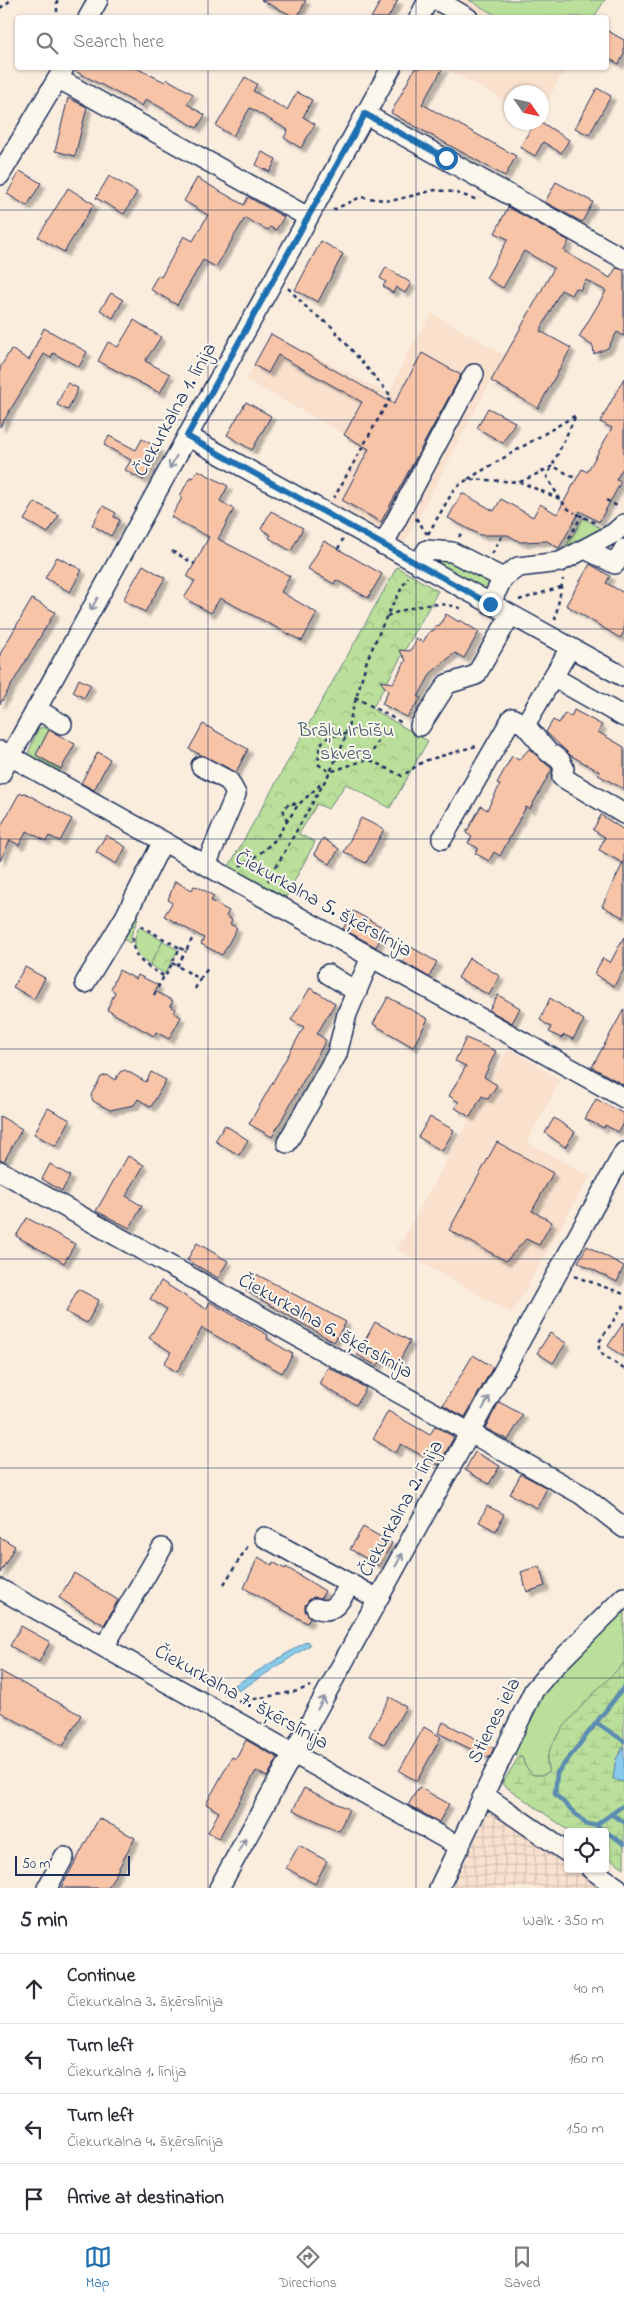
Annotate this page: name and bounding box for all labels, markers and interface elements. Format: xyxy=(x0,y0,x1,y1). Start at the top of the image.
search box xyxy=(15,15,609,70)
icon: search xyxy=(33,29,61,57)
text: Search here xyxy=(73,29,164,56)
north arrow xyxy=(504,85,549,130)
route start xyxy=(435,147,458,170)
street label: Čiekurkalna 1. līnija xyxy=(127,338,225,482)
one-way arrow xyxy=(167,455,177,469)
route end xyxy=(479,593,502,616)
one-way arrow xyxy=(89,597,99,612)
park label: Brāļu Irbīšu skvērs xyxy=(297,717,394,769)
street label: Čiekurkalna 5. šķērslīnija xyxy=(229,844,417,966)
street label: Čiekurkalna 6. šķērslīnija xyxy=(232,1267,418,1387)
one-way arrow xyxy=(482,1396,491,1411)
street label: Čiekurkalna 2. līnija xyxy=(352,1435,452,1583)
one-way arrow xyxy=(394,1553,404,1568)
street label: Čiekurkalna 7. šķērslīnija xyxy=(149,1638,333,1758)
street label: Stienes iela xyxy=(461,1673,529,1769)
one-way arrow xyxy=(316,1696,326,1711)
map controls xyxy=(564,1828,609,1873)
button: locate xyxy=(564,1828,609,1873)
one-way arrow xyxy=(238,1839,248,1853)
scale bar xyxy=(15,1853,130,1876)
text: 50 m xyxy=(22,1854,50,1875)
text: 5 min xyxy=(20,1906,68,1936)
text: Walk · 350 m xyxy=(523,1909,604,1933)
text: Continue xyxy=(67,1963,135,1990)
icon: ahead xyxy=(20,1975,48,2003)
text: 40 m xyxy=(574,1977,604,2001)
text: Čiekurkalna 3. šķērslīnija xyxy=(67,1990,223,2014)
text: Turn left xyxy=(67,2033,134,2060)
icon: left xyxy=(20,2045,48,2073)
text: 160 m xyxy=(569,2047,604,2071)
text: Čiekurkalna 1. līnija xyxy=(67,2060,186,2084)
text: Turn left xyxy=(67,2103,134,2130)
icon: left xyxy=(20,2115,48,2143)
text: 150 m xyxy=(566,2117,604,2141)
text: Čiekurkalna 4. šķērslīnija xyxy=(67,2130,223,2154)
icon: arrive xyxy=(20,2185,48,2213)
text: Arrive at destination xyxy=(67,2185,224,2212)
tab: Map xyxy=(84,2243,112,2294)
tab: Directions xyxy=(279,2243,337,2294)
tab: Saved xyxy=(504,2243,540,2294)

